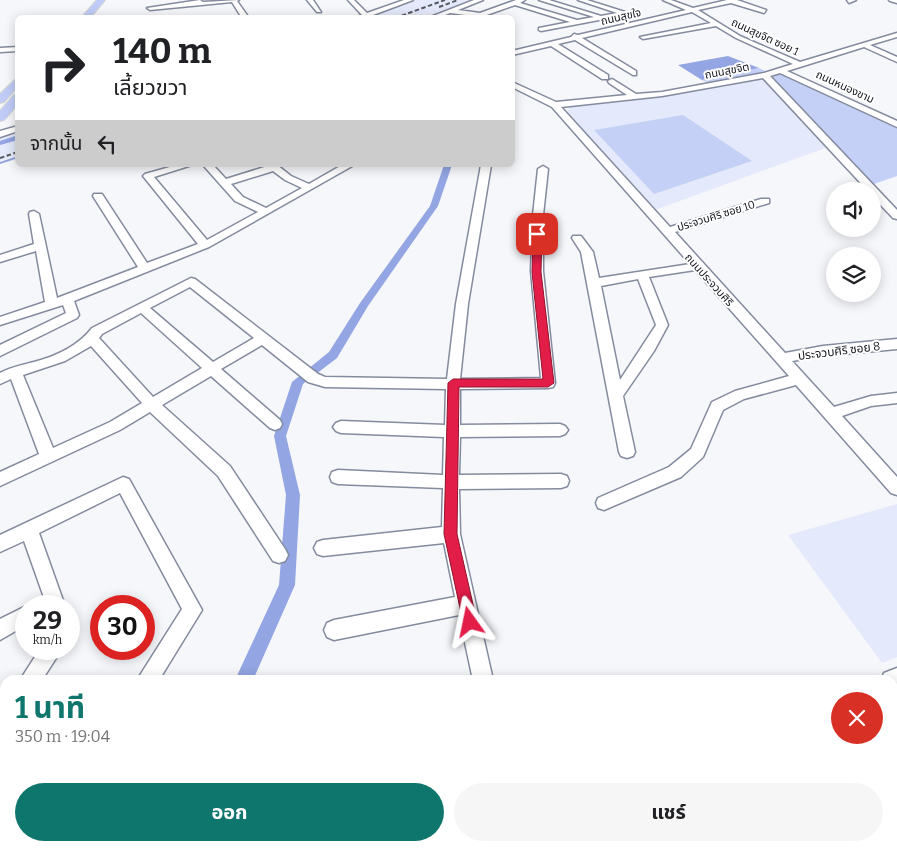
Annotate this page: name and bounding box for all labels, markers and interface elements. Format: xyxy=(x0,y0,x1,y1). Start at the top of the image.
street label: ถนนสุขใจ xyxy=(599,6,643,28)
street label: ถนนสุขจิต ซอย 1 xyxy=(729,16,801,59)
text: 140 m xyxy=(113,30,211,72)
icon: right xyxy=(30,35,95,100)
street label: ถนนสุขจิต xyxy=(704,60,750,82)
street label: ถนนหนองขาม xyxy=(814,68,876,106)
text: เลี้ยวขวา xyxy=(113,74,188,101)
icon: left xyxy=(93,130,121,158)
text: จากนั้น xyxy=(30,132,83,155)
map controls xyxy=(826,182,881,302)
button: sound xyxy=(826,182,881,237)
street label: ประจวบศิริ ซอย 10 xyxy=(675,198,757,234)
pin xyxy=(516,213,558,255)
icon: arrive xyxy=(523,220,551,248)
button: layers xyxy=(826,247,881,302)
street label: ถนนประจวบศิริ xyxy=(682,251,736,309)
street label: ประจวบศิริ ซอย 8 xyxy=(797,339,881,363)
speed limit sign: 30 xyxy=(90,595,155,660)
position arrow xyxy=(443,595,495,647)
text: 29 xyxy=(33,606,62,636)
text: km/h xyxy=(33,633,62,647)
text: 1 นาที xyxy=(15,690,85,726)
button: close xyxy=(831,692,883,744)
text: 350 m · 19:04 xyxy=(15,727,110,746)
button: ออก xyxy=(15,783,444,841)
button: แชร์ xyxy=(454,783,883,841)

